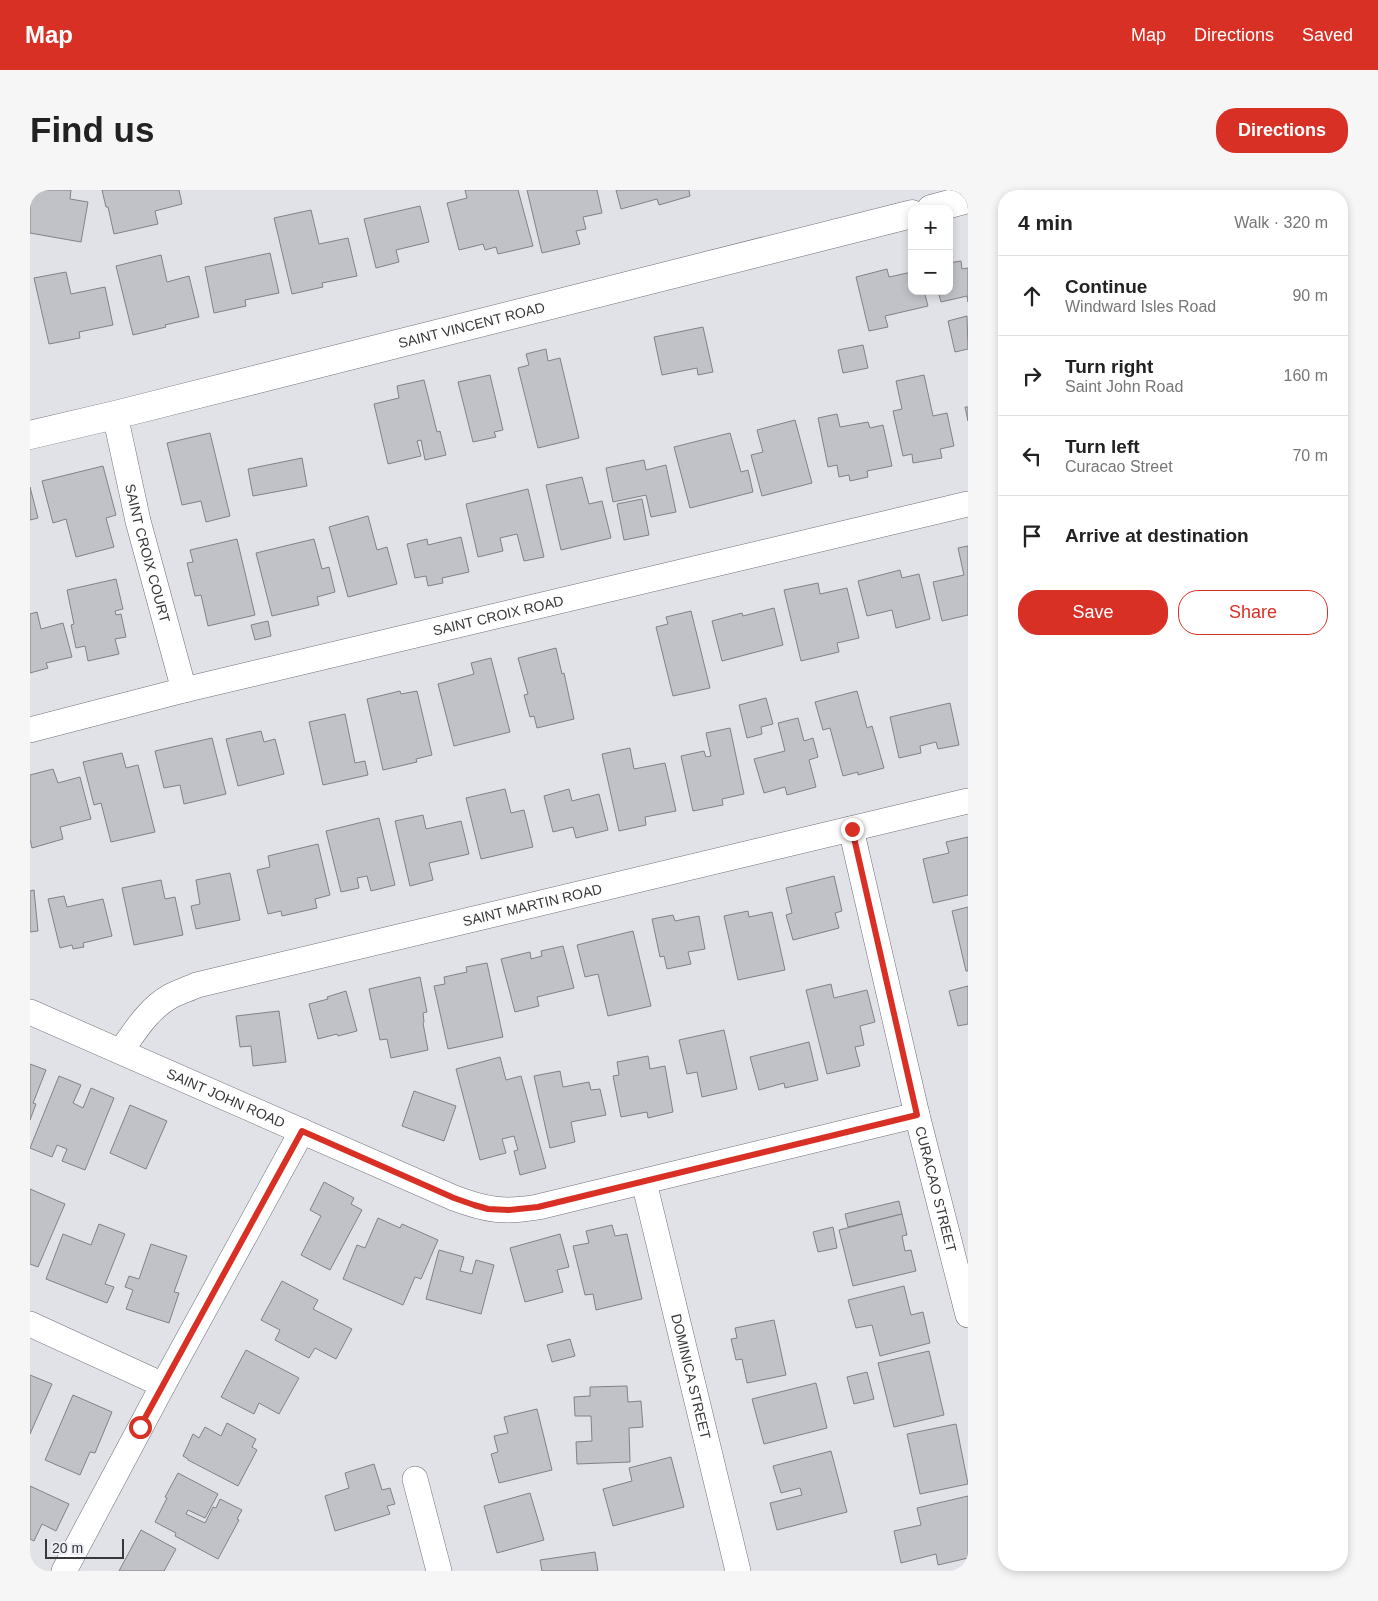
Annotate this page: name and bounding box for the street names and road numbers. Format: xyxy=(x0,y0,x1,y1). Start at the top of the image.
street label: SAINT VINCENT ROAD xyxy=(397,299,546,351)
street label: SAINT CROIX COURT xyxy=(122,482,173,625)
street label: SAINT CROIX ROAD xyxy=(431,592,565,639)
street label: SAINT MARTIN ROAD xyxy=(461,881,604,929)
street label: SAINT JOHN ROAD xyxy=(164,1065,288,1131)
street label: CURACAO STREET xyxy=(912,1125,960,1254)
street label: DOMINICA STREET xyxy=(668,1312,714,1441)

